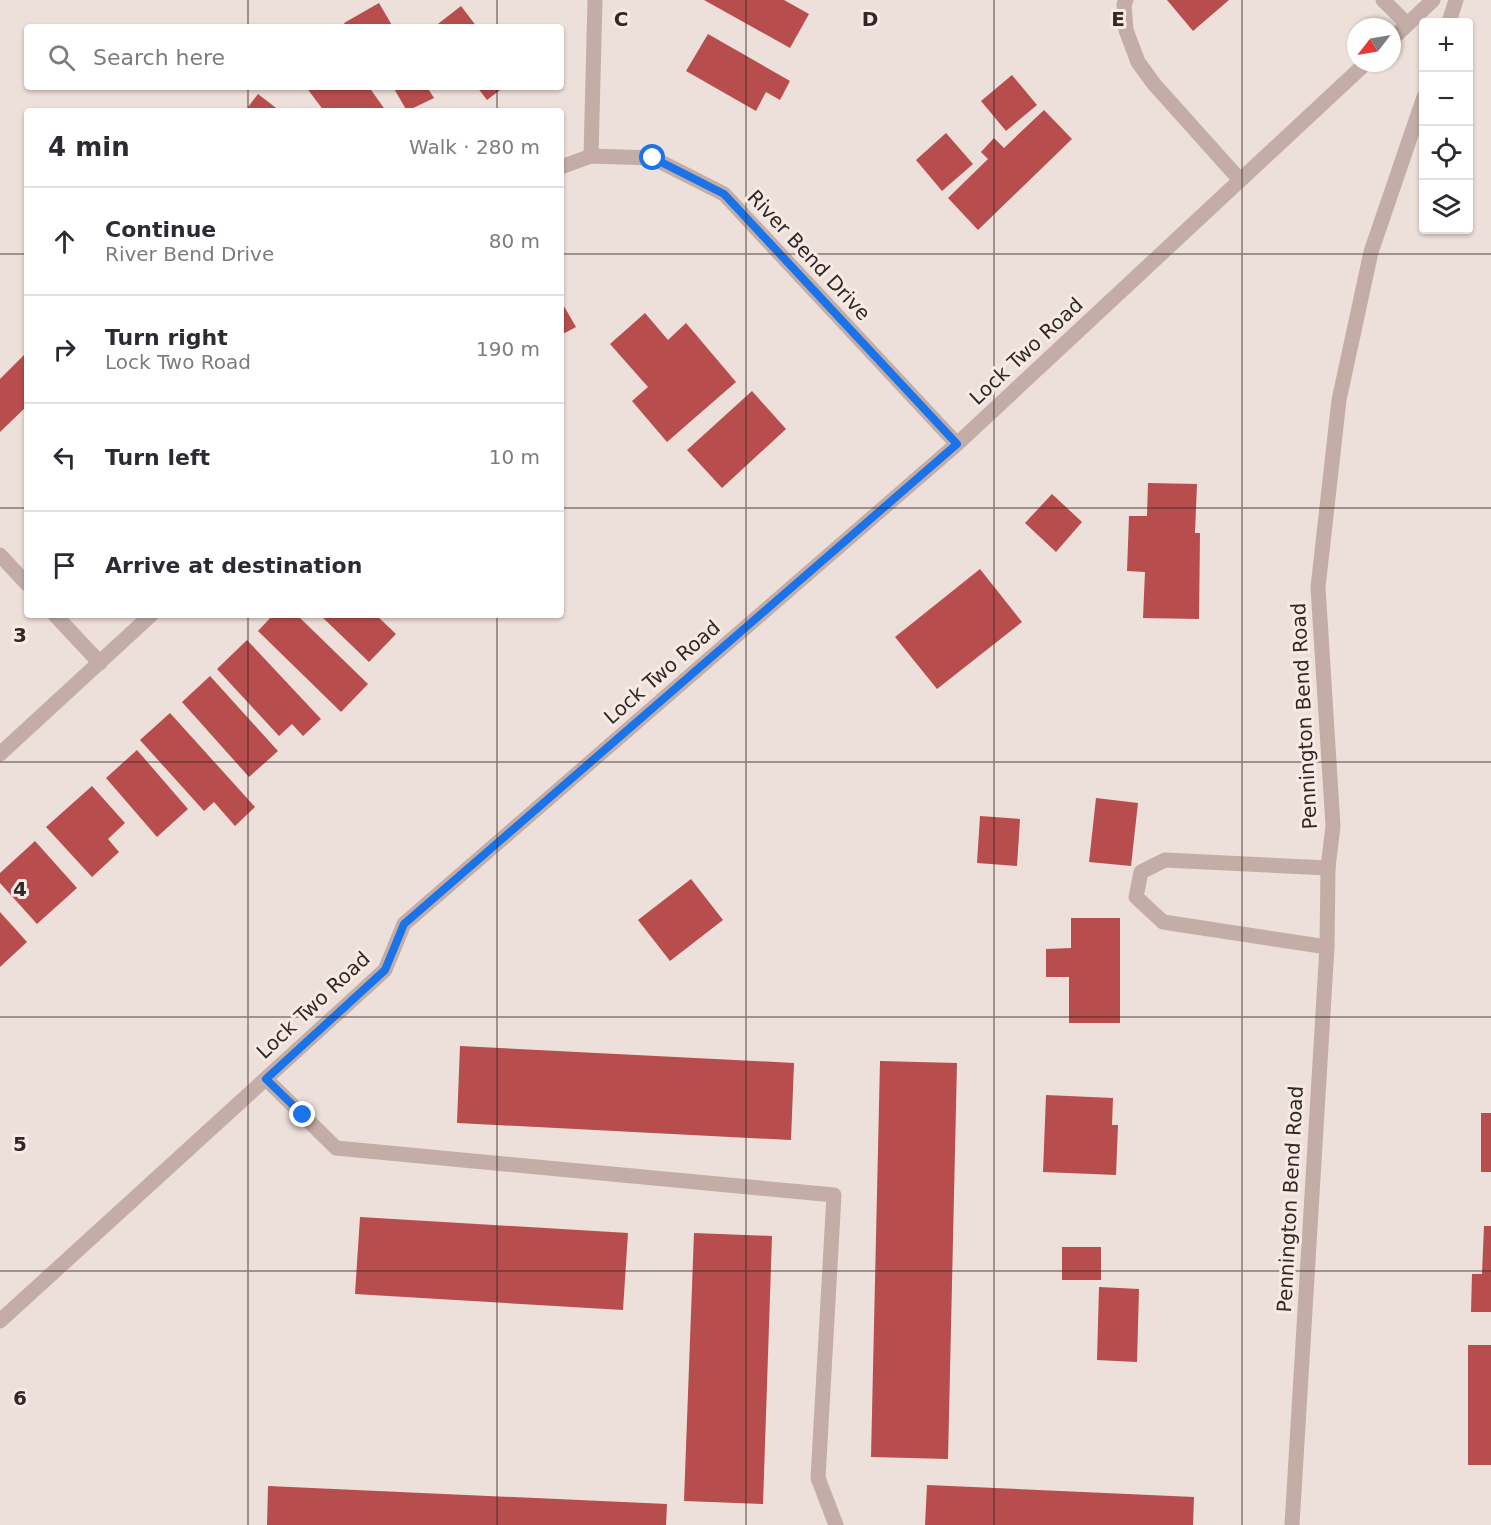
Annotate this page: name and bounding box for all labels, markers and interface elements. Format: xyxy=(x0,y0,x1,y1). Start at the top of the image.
text: C xyxy=(614,7,628,31)
text: D xyxy=(862,7,878,31)
text: E xyxy=(1111,7,1125,31)
north arrow xyxy=(1347,18,1401,72)
map controls xyxy=(1419,18,1473,234)
button: + xyxy=(1419,18,1473,72)
search box xyxy=(24,24,564,90)
icon: search xyxy=(45,41,78,74)
text: Search here xyxy=(93,45,225,70)
button: − xyxy=(1419,72,1473,126)
button: locate xyxy=(1419,126,1473,180)
text: 4 min xyxy=(48,132,130,162)
text: Walk · 280 m xyxy=(409,135,540,159)
route start xyxy=(639,144,665,170)
button: layers xyxy=(1419,180,1473,234)
street label: River Bend Drive xyxy=(743,185,875,325)
text: Continue xyxy=(105,217,216,242)
icon: ahead xyxy=(48,225,81,258)
text: 80 m xyxy=(489,229,540,253)
text: River Bend Drive xyxy=(105,242,274,266)
street label: Lock Two Road xyxy=(964,292,1088,410)
text: Turn right xyxy=(105,325,228,350)
icon: right xyxy=(48,333,81,366)
text: 190 m xyxy=(476,337,540,361)
text: Lock Two Road xyxy=(105,350,251,374)
icon: left xyxy=(48,441,81,474)
text: Turn left xyxy=(105,445,210,470)
text: 10 m xyxy=(489,445,540,469)
icon: arrive xyxy=(48,549,81,582)
text: Arrive at destination xyxy=(105,553,362,578)
street label: Pennington Bend Road xyxy=(1286,602,1322,830)
street label: Lock Two Road xyxy=(599,615,725,729)
text: 3 xyxy=(13,623,27,647)
text: 4 xyxy=(13,877,27,901)
street label: Lock Two Road xyxy=(251,946,375,1064)
street label: Pennington Bend Road xyxy=(1272,1085,1308,1313)
route end xyxy=(289,1101,315,1127)
text: 5 xyxy=(13,1132,27,1156)
text: 6 xyxy=(13,1386,27,1410)

